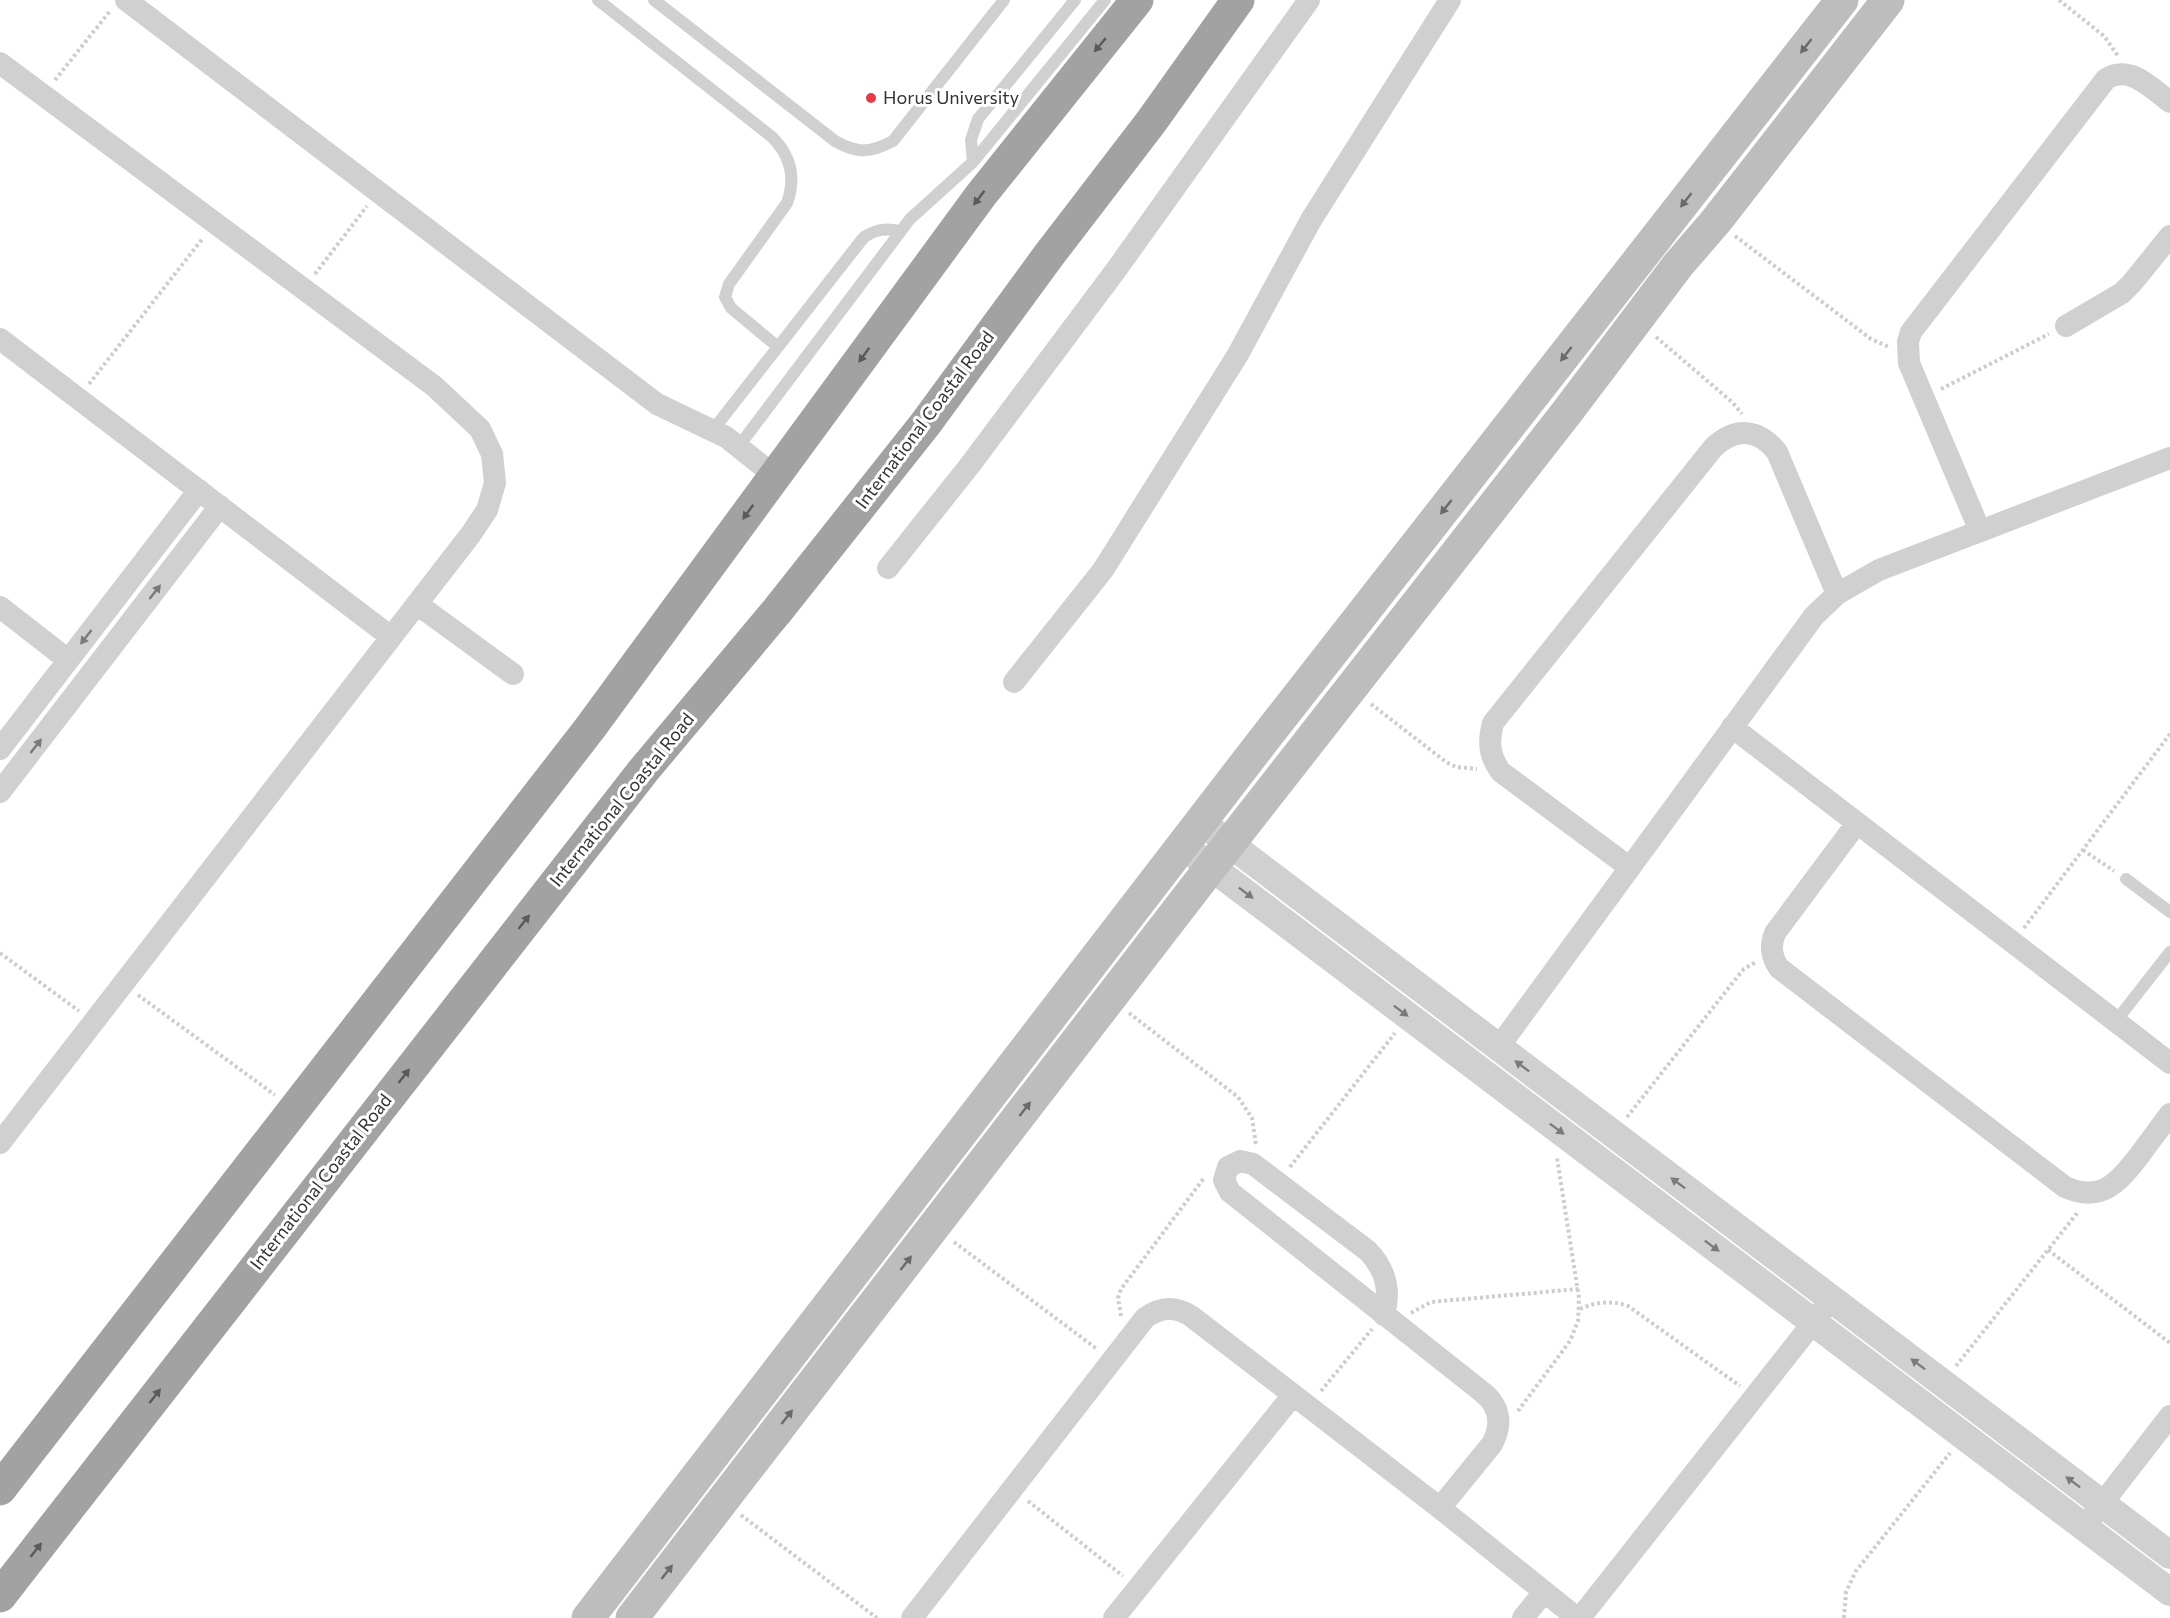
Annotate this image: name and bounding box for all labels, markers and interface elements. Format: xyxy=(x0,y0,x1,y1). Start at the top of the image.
one-way arrow xyxy=(1094,37,1107,52)
one-way arrow xyxy=(1800,38,1813,54)
place label: Horus University xyxy=(883,86,1019,108)
marker: Horus University xyxy=(864,91,878,105)
one-way arrow xyxy=(973,190,985,206)
one-way arrow xyxy=(1680,192,1693,208)
street label: International Coastal Road xyxy=(850,326,998,513)
one-way arrow xyxy=(1561,346,1573,361)
one-way arrow xyxy=(858,348,870,363)
one-way arrow xyxy=(1441,500,1453,515)
one-way arrow xyxy=(743,505,755,520)
one-way arrow xyxy=(148,584,160,599)
one-way arrow xyxy=(81,629,93,644)
street label: International Coastal Road xyxy=(544,708,698,891)
one-way arrow xyxy=(29,738,42,754)
one-way arrow xyxy=(1238,887,1254,900)
one-way arrow xyxy=(518,915,530,930)
one-way arrow xyxy=(1393,1005,1409,1017)
one-way arrow xyxy=(1515,1060,1531,1072)
one-way arrow xyxy=(397,1068,410,1084)
street label: International Coastal Road xyxy=(245,1089,396,1274)
one-way arrow xyxy=(1019,1101,1031,1116)
one-way arrow xyxy=(1549,1122,1565,1135)
one-way arrow xyxy=(1671,1178,1686,1190)
one-way arrow xyxy=(1704,1240,1720,1252)
one-way arrow xyxy=(899,1255,912,1271)
one-way arrow xyxy=(1910,1359,1925,1371)
one-way arrow xyxy=(149,1388,161,1403)
one-way arrow xyxy=(780,1410,792,1425)
one-way arrow xyxy=(2065,1476,2081,1488)
one-way arrow xyxy=(29,1542,41,1557)
one-way arrow xyxy=(661,1564,673,1579)

